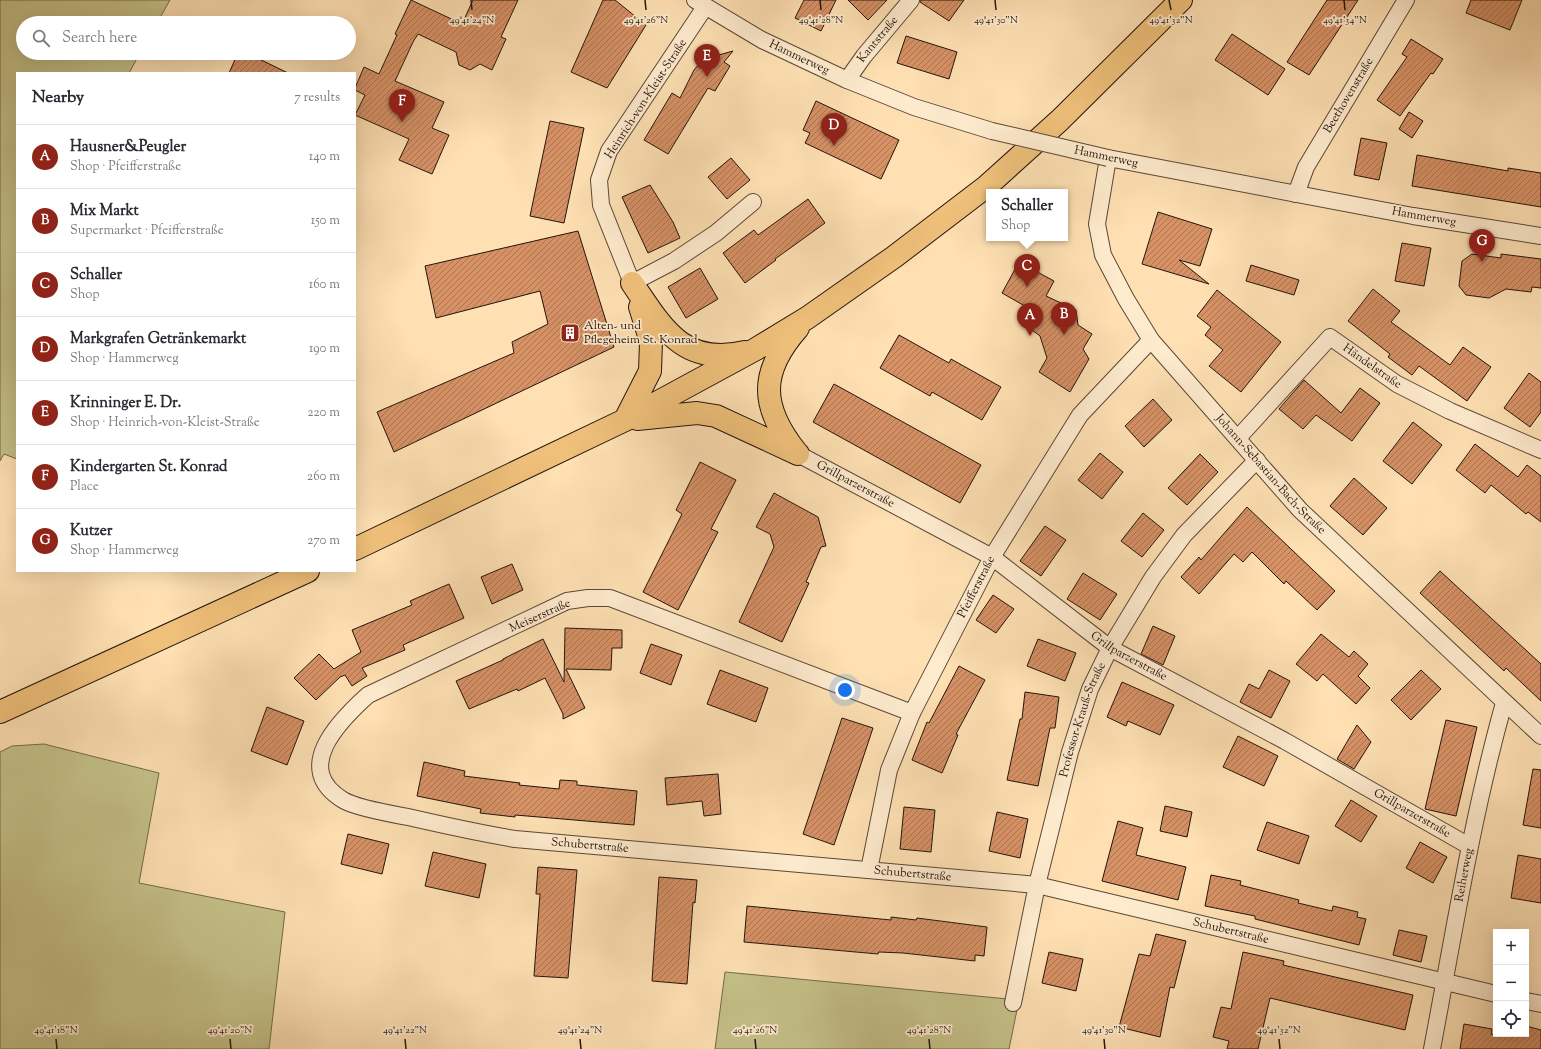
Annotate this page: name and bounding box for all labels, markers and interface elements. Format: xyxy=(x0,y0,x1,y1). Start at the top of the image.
street label: Kantstraße xyxy=(853,12,903,66)
text: 49°41'24"N xyxy=(450,13,494,28)
text: 49°41'26"N xyxy=(624,13,668,28)
text: 49°41'28"N xyxy=(799,13,843,28)
text: 49°41'30"N xyxy=(974,13,1018,28)
text: 49°41'32"N xyxy=(1149,13,1193,28)
text: 49°41'34"N xyxy=(1323,13,1367,28)
search box xyxy=(16,16,356,60)
icon: search xyxy=(30,27,52,49)
text: Search here xyxy=(62,28,137,49)
street label: Heinrich-von-Kleist-Straße xyxy=(600,35,692,163)
street label: Hammerweg xyxy=(766,35,832,79)
pin: E xyxy=(694,44,720,77)
street label: Beethovenstraße xyxy=(1319,54,1379,137)
text: Nearby xyxy=(32,86,84,110)
text: 7 results xyxy=(294,89,340,107)
pin: F xyxy=(389,89,415,122)
pin: D xyxy=(821,113,847,146)
text: Hausner&Peugler xyxy=(70,137,186,158)
street label: Hammerweg xyxy=(1072,141,1140,173)
text: A xyxy=(40,148,50,166)
text: 140 m xyxy=(309,148,340,166)
text: Shop · Pfeifferstraße xyxy=(70,158,181,176)
popup xyxy=(986,189,1068,241)
text: Schaller xyxy=(1001,196,1053,217)
text: Mix Markt xyxy=(70,201,139,222)
street label: Hammerweg xyxy=(1390,202,1458,232)
text: B xyxy=(41,212,49,230)
text: 150 m xyxy=(311,212,340,230)
text: Shop xyxy=(1001,217,1030,235)
text: Supermarket · Pfeifferstraße xyxy=(70,222,224,240)
pin: G xyxy=(1469,229,1495,262)
pin: C xyxy=(1014,254,1040,287)
text: Schaller xyxy=(70,265,122,286)
text: C xyxy=(40,276,50,294)
text: 160 m xyxy=(309,276,340,294)
text: Shop xyxy=(70,286,99,304)
pin: B xyxy=(1051,302,1077,335)
pin: A xyxy=(1017,303,1043,336)
place label: Alten- und Pflegeheim St. Konrad xyxy=(584,317,698,349)
building icon: Alten- und Pflegeheim St. Konrad xyxy=(559,322,581,344)
text: Markgrafen Getränkemarkt xyxy=(70,329,246,350)
street label: Händelstraße xyxy=(1339,339,1405,394)
text: D xyxy=(40,340,50,358)
text: 190 m xyxy=(309,340,340,358)
text: Shop · Hammerweg xyxy=(70,350,179,368)
text: Krinninger E. Dr. xyxy=(70,393,181,414)
text: E xyxy=(41,404,49,422)
text: 220 m xyxy=(307,404,340,422)
street label: Johann-Sebastian-Bach-Straße xyxy=(1210,410,1330,539)
text: Shop · Heinrich-von-Kleist-Straße xyxy=(70,414,260,432)
street label: Grillparzerstraße xyxy=(813,456,898,513)
text: Kindergarten St. Konrad xyxy=(70,457,228,478)
text: F xyxy=(41,468,49,486)
text: 260 m xyxy=(307,468,340,486)
text: Place xyxy=(70,478,99,496)
text: Kutzer xyxy=(70,521,112,542)
text: G xyxy=(40,532,50,550)
text: 270 m xyxy=(307,532,340,550)
text: Shop · Hammerweg xyxy=(70,542,179,560)
street label: Pfeifferstraße xyxy=(953,553,1000,621)
street label: Meiserstraße xyxy=(506,594,574,638)
street label: Grillparzerstraße xyxy=(1086,627,1171,686)
street label: Professor-Krauß-Straße xyxy=(1055,659,1111,779)
your location xyxy=(835,680,855,700)
street label: Grillparzerstraße xyxy=(1370,784,1454,843)
street label: Schubertstraße xyxy=(550,833,630,858)
street label: Reiherweg xyxy=(1450,846,1478,903)
street label: Schubertstraße xyxy=(873,862,953,886)
street label: Schubertstraße xyxy=(1191,913,1271,949)
map controls xyxy=(1493,929,1529,1037)
button: + xyxy=(1493,929,1529,965)
button: − xyxy=(1493,965,1529,1001)
button: locate xyxy=(1493,1001,1529,1037)
text: 49°41'18"N xyxy=(34,1023,78,1038)
text: 49°41'20"N xyxy=(208,1023,252,1038)
text: 49°41'22"N xyxy=(383,1023,427,1038)
text: 49°41'24"N xyxy=(558,1023,602,1038)
text: 49°41'26"N xyxy=(733,1023,777,1038)
text: 49°41'28"N xyxy=(907,1023,951,1038)
text: 49°41'30"N xyxy=(1082,1023,1126,1038)
text: 49°41'32"N xyxy=(1257,1023,1301,1038)

